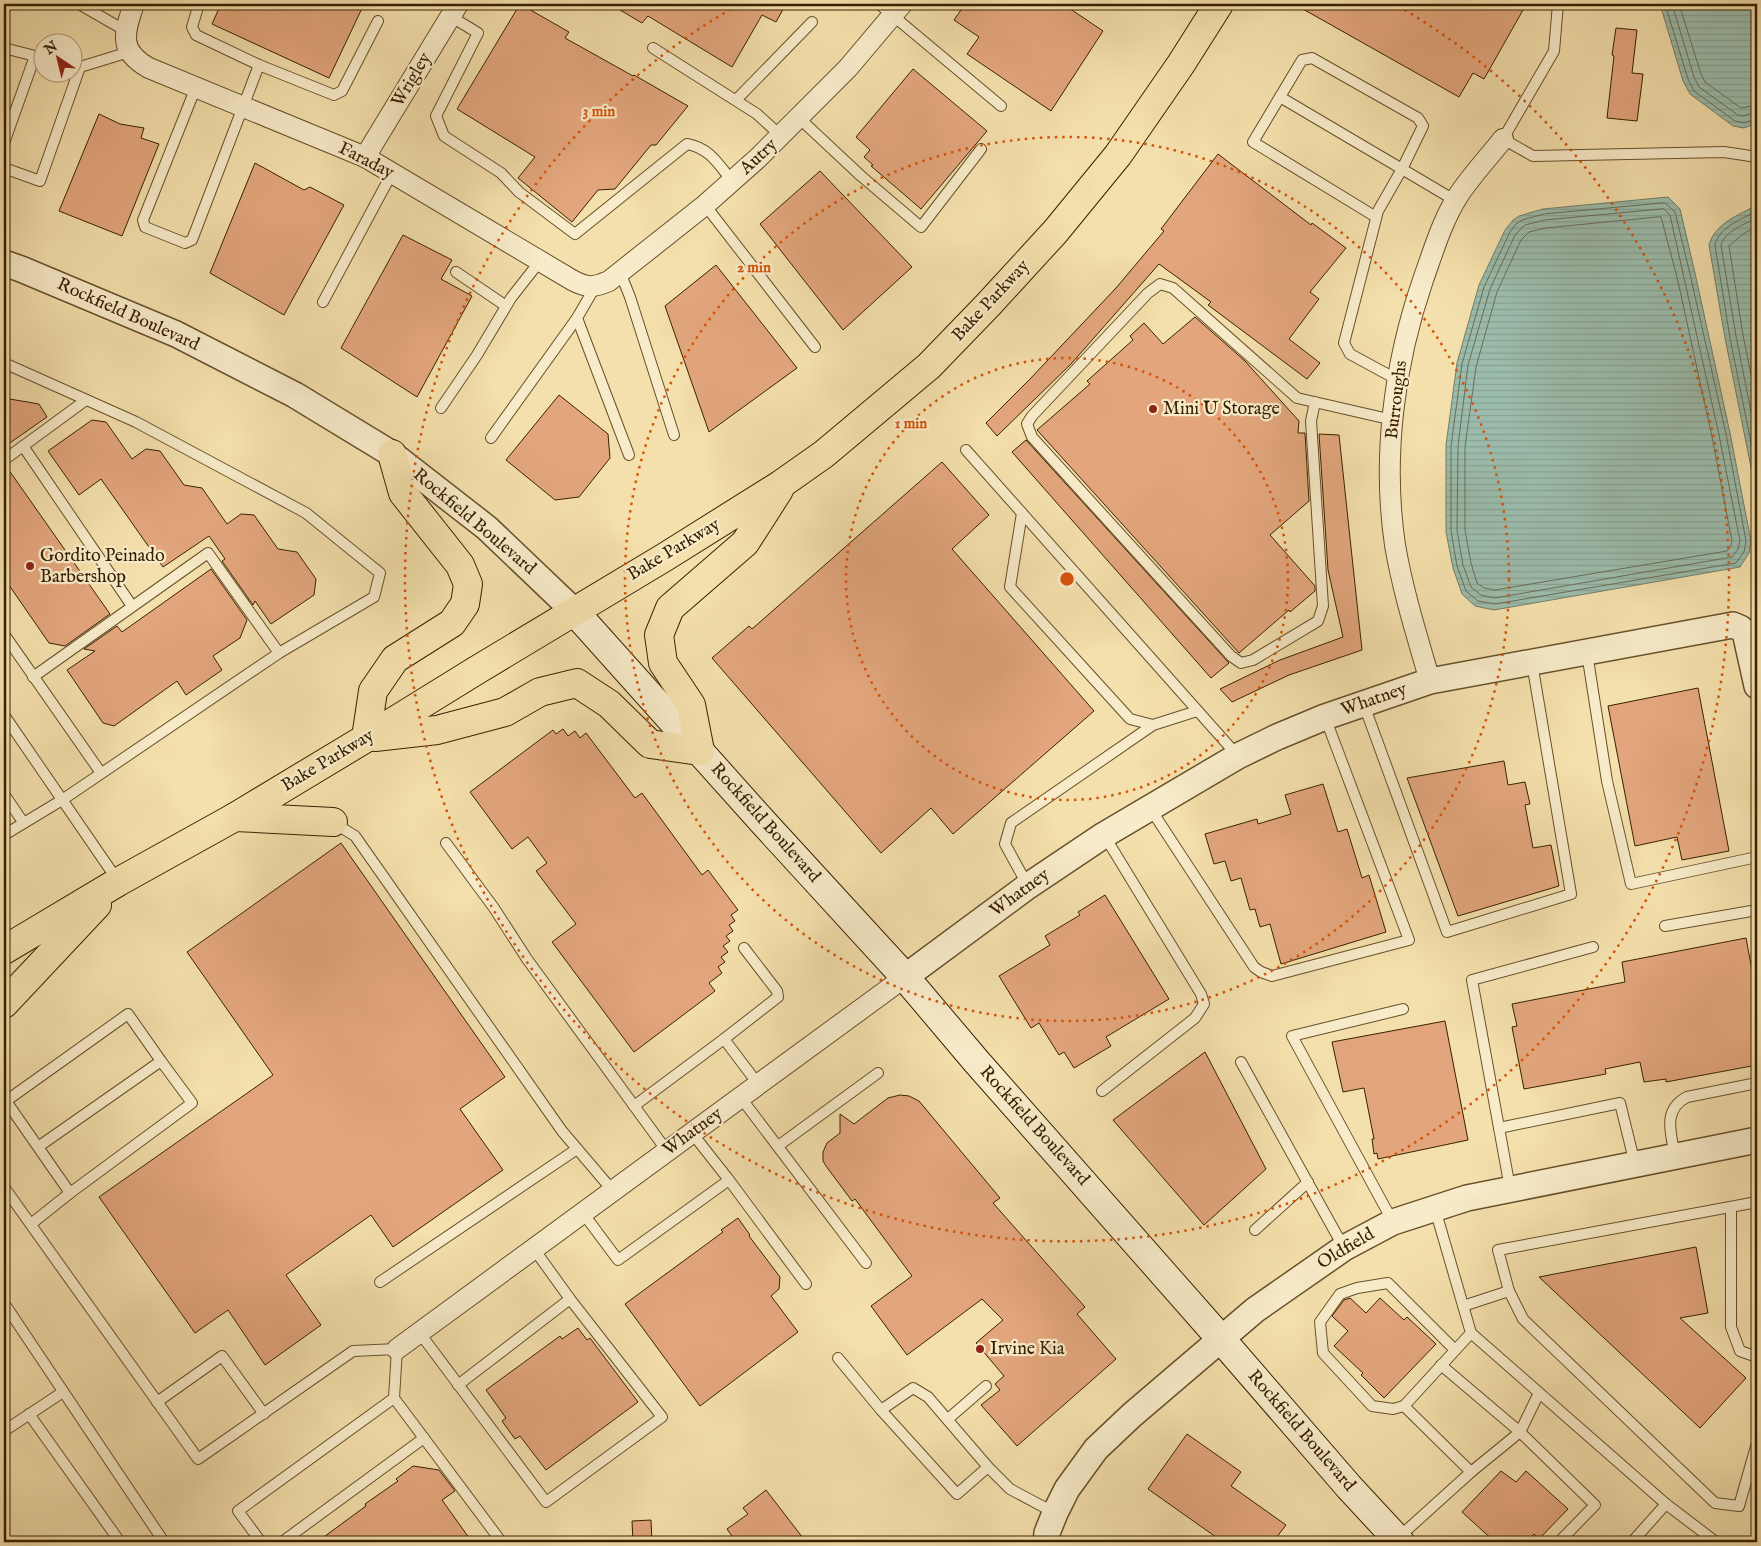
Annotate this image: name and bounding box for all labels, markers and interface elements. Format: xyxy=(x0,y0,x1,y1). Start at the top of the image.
north arrow xyxy=(32,32,82,82)
text: N xyxy=(40,37,61,60)
street label: Wrigley xyxy=(387,49,437,111)
text: 3 min xyxy=(583,102,615,121)
street label: Autry xyxy=(735,134,783,181)
street label: Faraday xyxy=(334,137,398,185)
street label: Bake Parkway xyxy=(947,255,1035,347)
text: 2 min xyxy=(737,258,771,277)
street label: Rockfield Boulevard xyxy=(53,273,203,357)
street label: Burroughs xyxy=(1381,359,1413,441)
place label: Mini U Storage xyxy=(1163,398,1280,421)
marker: Mini U Storage xyxy=(1147,403,1159,415)
text: 1 min xyxy=(895,414,927,433)
street label: Rockfield Boulevard xyxy=(408,464,541,580)
street label: Bake Parkway xyxy=(624,513,725,587)
place label: Gordito Peinado Barbershop xyxy=(40,545,165,589)
marker: Gordito Peinado Barbershop xyxy=(24,560,36,572)
centre of rings xyxy=(1058,570,1076,588)
street label: Whatney xyxy=(1338,678,1410,722)
street label: Bake Parkway xyxy=(278,724,379,798)
street label: Rockfield Boulevard xyxy=(705,758,825,888)
street label: Whatney xyxy=(986,864,1054,922)
street label: Rockfield Boulevard xyxy=(974,1061,1094,1191)
street label: Whatney xyxy=(659,1103,727,1161)
street label: Oldfield xyxy=(1313,1223,1379,1275)
place label: Irvine Kia xyxy=(990,1338,1065,1361)
marker: Irvine Kia xyxy=(974,1343,986,1355)
street label: Rockfield Boulevard xyxy=(1242,1365,1360,1497)

